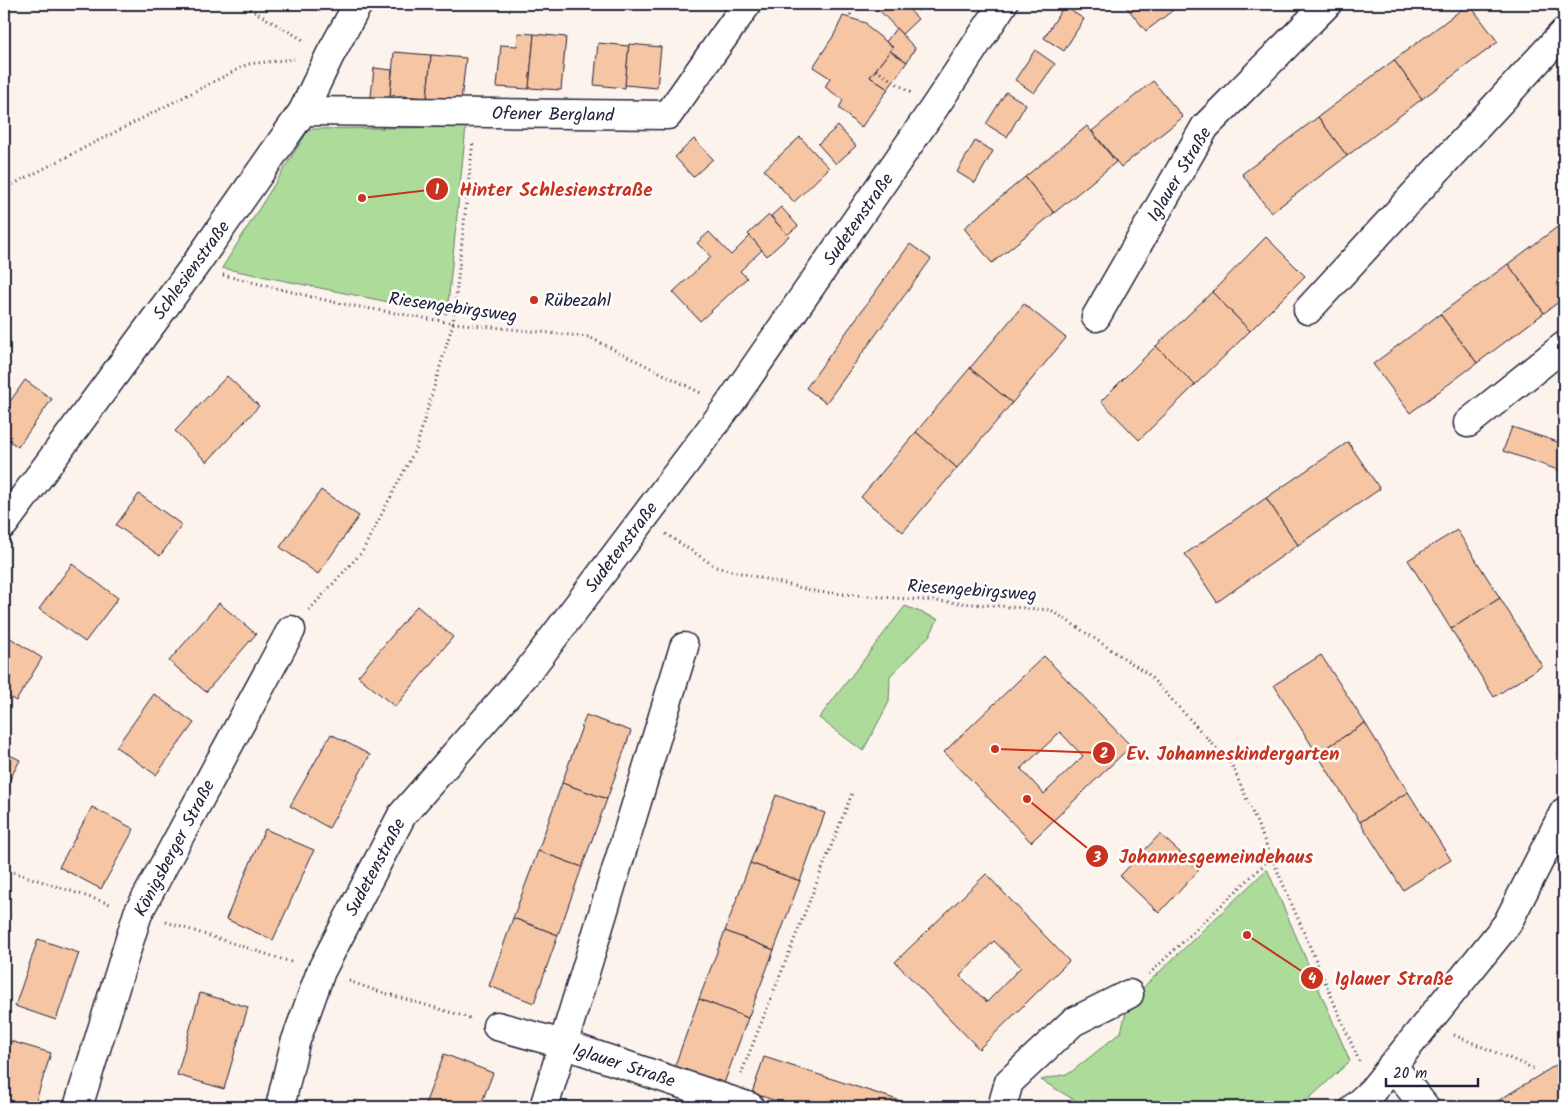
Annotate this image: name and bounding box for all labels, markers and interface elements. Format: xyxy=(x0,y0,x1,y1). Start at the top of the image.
street label: Ofener Bergland xyxy=(492,100,615,131)
street label: Iglauer Straße xyxy=(1140,122,1220,228)
street label: Sudetenstraße xyxy=(816,167,902,272)
callout: Hinter Schlesienstraße xyxy=(425,172,663,206)
text: Hinter Schlesienstraße xyxy=(460,176,652,206)
text: 1 xyxy=(435,178,440,202)
street label: Schlesienstraße xyxy=(146,215,238,327)
street label: Riesengebirgsweg xyxy=(387,285,519,332)
place label: Rübezahl xyxy=(544,287,612,316)
marker: Rübezahl xyxy=(528,294,540,306)
street label: Sudetenstraße xyxy=(578,496,666,600)
street label: Riesengebirgsweg xyxy=(906,573,1038,610)
callout: Ev. Johanneskindergarten xyxy=(1092,736,1350,770)
text: Ev. Johanneskindergarten xyxy=(1126,740,1340,770)
text: 2 xyxy=(1100,742,1109,766)
street label: Königsberger Straße xyxy=(127,775,224,923)
street label: Sudetenstraße xyxy=(338,813,414,922)
callout: Johannesgemeindehaus xyxy=(1084,839,1323,873)
text: Johannesgemeindehaus xyxy=(1119,843,1313,873)
text: 3 xyxy=(1092,846,1101,870)
callout: Iglauer Straße xyxy=(1300,961,1463,995)
text: Iglauer Straße xyxy=(1335,965,1453,995)
text: 4 xyxy=(1308,967,1316,991)
street label: Iglauer Straße xyxy=(568,1036,679,1097)
scale bar xyxy=(1386,1056,1478,1088)
text: 20 m xyxy=(1393,1062,1427,1086)

